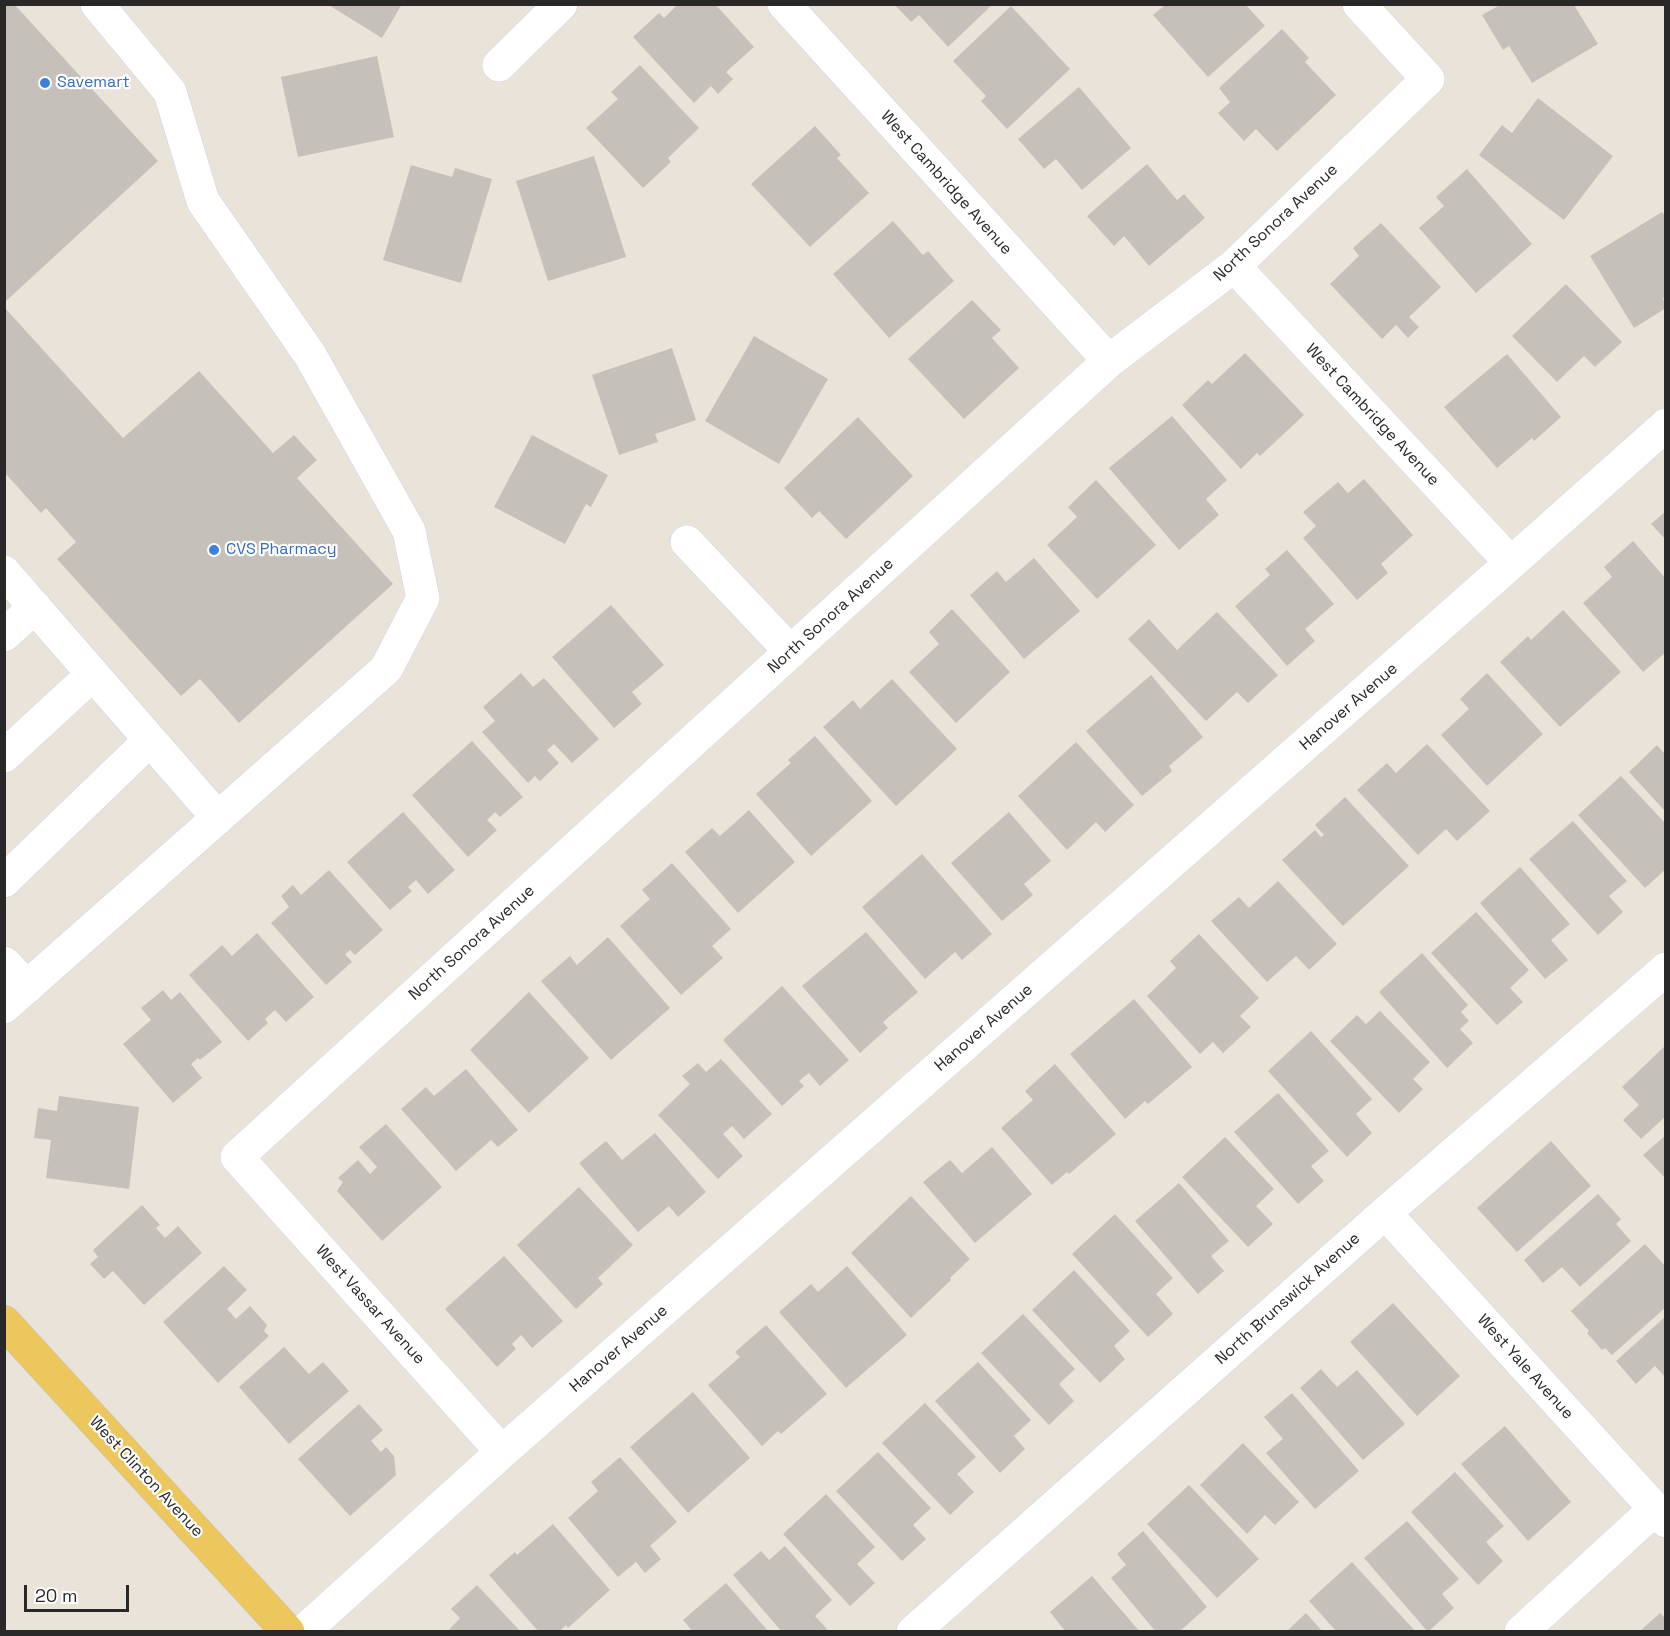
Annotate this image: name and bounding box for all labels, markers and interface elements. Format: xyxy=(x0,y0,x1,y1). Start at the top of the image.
place label: Savemart xyxy=(57,73,130,93)
marker: Savemart xyxy=(38,76,52,90)
street label: West Cambridge Avenue xyxy=(876,107,1016,259)
street label: North Sonora Avenue xyxy=(1210,160,1342,286)
street label: West Cambridge Avenue xyxy=(1301,340,1443,490)
place label: CVS Pharmacy xyxy=(226,540,337,560)
marker: CVS Pharmacy xyxy=(207,543,221,557)
street label: North Sonora Avenue xyxy=(764,554,898,678)
street label: Hanover Avenue xyxy=(1296,659,1402,755)
street label: North Sonora Avenue xyxy=(405,881,539,1005)
street label: Hanover Avenue xyxy=(931,980,1037,1076)
street label: North Brunswick Avenue xyxy=(1212,1229,1364,1369)
street label: West Vassar Avenue xyxy=(311,1241,429,1369)
street label: Hanover Avenue xyxy=(566,1301,672,1397)
street label: West Yale Avenue xyxy=(1473,1311,1577,1423)
street label: West Clinton Avenue xyxy=(85,1413,207,1541)
scale bar xyxy=(27,1573,132,1611)
text: 20 m xyxy=(35,1584,78,1607)

